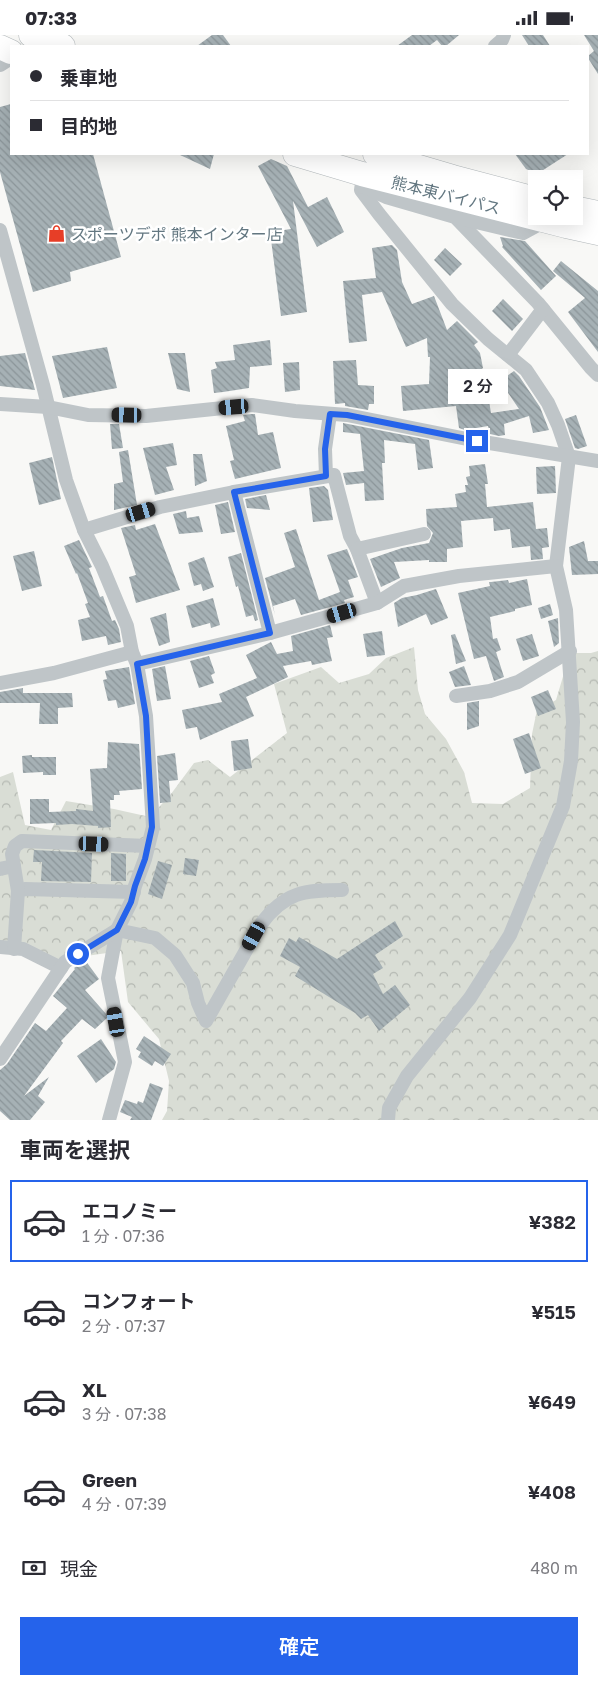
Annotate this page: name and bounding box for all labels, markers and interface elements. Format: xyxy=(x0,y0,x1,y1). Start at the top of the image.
text: 07:33 xyxy=(25,6,77,29)
text: 乗車地 xyxy=(60,66,117,89)
text: 目的地 xyxy=(60,114,117,137)
map controls xyxy=(528,170,583,225)
button: locate xyxy=(528,170,583,225)
street label: 熊本東バイパス xyxy=(389,172,503,218)
shop icon: スポーツデポ 熊本インター店 xyxy=(47,224,67,244)
place label: スポーツデポ 熊本インター店 xyxy=(71,224,283,244)
callout: 2 分 xyxy=(447,369,507,403)
text: 2 分 xyxy=(463,376,493,396)
car xyxy=(218,398,249,416)
car xyxy=(111,407,142,423)
route end xyxy=(466,430,488,452)
car xyxy=(124,500,157,524)
car xyxy=(325,602,358,624)
car xyxy=(78,836,109,852)
car xyxy=(240,919,267,953)
route start xyxy=(67,943,89,965)
car xyxy=(106,1006,125,1038)
text: 車両を選択 xyxy=(20,1136,130,1163)
icon: car xyxy=(22,1199,67,1244)
text: エコノミー xyxy=(82,1199,177,1222)
text: ¥382 xyxy=(529,1210,576,1233)
text: 1 分 · 07:36 xyxy=(82,1226,165,1246)
icon: car xyxy=(22,1289,67,1334)
text: コンフォート xyxy=(82,1289,195,1312)
text: ¥515 xyxy=(531,1300,576,1323)
text: 2 分 · 07:37 xyxy=(82,1316,165,1336)
text: XL xyxy=(82,1378,107,1401)
icon: car xyxy=(22,1379,67,1424)
text: ¥649 xyxy=(528,1390,576,1413)
text: 3 分 · 07:38 xyxy=(82,1404,166,1424)
text: Green xyxy=(82,1468,137,1491)
icon: car xyxy=(22,1469,67,1514)
text: ¥408 xyxy=(528,1480,576,1503)
text: 4 分 · 07:39 xyxy=(82,1494,167,1514)
icon: cash xyxy=(20,1554,48,1582)
text: 現金 xyxy=(60,1557,98,1580)
text: 480 m xyxy=(530,1558,578,1578)
button: 確定 xyxy=(20,1617,578,1675)

